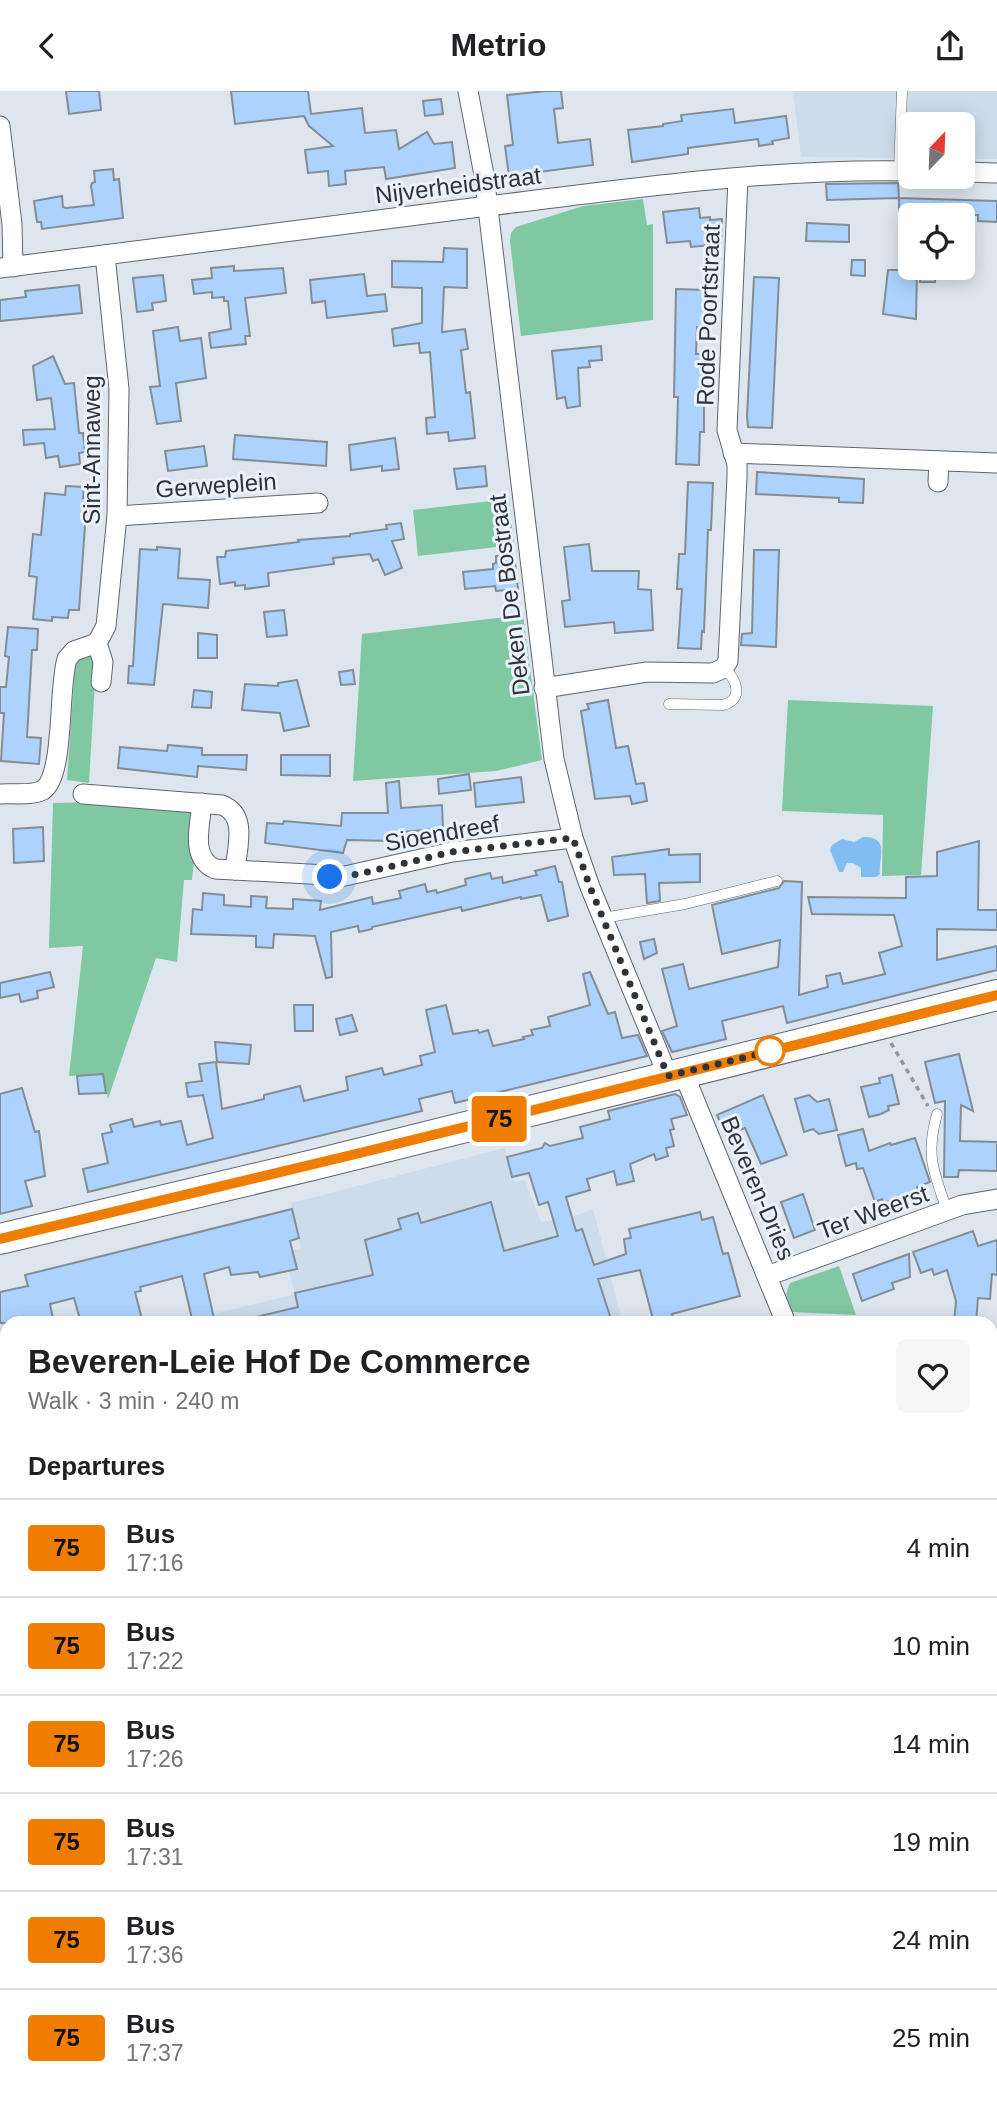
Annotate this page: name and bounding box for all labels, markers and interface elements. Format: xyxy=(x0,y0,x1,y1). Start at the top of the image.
icon: back xyxy=(28,27,66,65)
text: Metrio xyxy=(451,27,547,63)
icon: share xyxy=(931,27,969,65)
north arrow xyxy=(898,112,975,189)
map controls xyxy=(898,112,975,280)
street label: Nijverheidstraat xyxy=(374,161,543,209)
button: locate xyxy=(898,203,975,280)
street label: Rode Poortstraat xyxy=(691,224,725,406)
street label: Sint-Annaweg xyxy=(78,375,105,525)
street label: Gerweplein xyxy=(155,467,277,503)
street label: Deken De Bostraat xyxy=(483,492,535,697)
street label: Sioendreef xyxy=(382,810,502,856)
your location xyxy=(312,859,347,894)
unlabelled marker xyxy=(755,1036,785,1066)
line badge: 75 xyxy=(468,1096,530,1142)
text: 75 xyxy=(486,1105,512,1132)
street label: Beveren-Dries xyxy=(716,1112,800,1264)
street label: Ter Weerst xyxy=(814,1179,932,1244)
button: heart xyxy=(896,1339,970,1413)
text: Beveren-Leie Hof De Commerce xyxy=(28,1343,531,1380)
text: Walk · 3 min · 240 m xyxy=(28,1388,239,1414)
text: Departures xyxy=(28,1451,165,1481)
text: Bus xyxy=(126,1519,175,1549)
text: 4 min xyxy=(906,1533,970,1563)
text: 75 xyxy=(53,1534,80,1561)
text: 17:16 xyxy=(126,1550,184,1576)
text: Bus xyxy=(126,1617,175,1647)
text: 10 min xyxy=(892,1631,970,1661)
text: 75 xyxy=(53,1632,80,1659)
text: 17:22 xyxy=(126,1648,184,1674)
text: Bus xyxy=(126,1715,175,1745)
text: 14 min xyxy=(892,1729,970,1759)
text: 75 xyxy=(53,1730,80,1757)
text: 17:26 xyxy=(126,1746,184,1772)
text: Bus xyxy=(126,1813,175,1843)
text: 19 min xyxy=(892,1827,970,1857)
text: 75 xyxy=(53,1828,80,1855)
text: 17:31 xyxy=(126,1844,184,1870)
text: Bus xyxy=(126,1911,175,1941)
text: 24 min xyxy=(892,1925,970,1955)
text: 75 xyxy=(53,1926,80,1953)
text: 17:36 xyxy=(126,1942,184,1968)
text: Bus xyxy=(126,2009,175,2039)
text: 25 min xyxy=(892,2023,970,2053)
text: 75 xyxy=(53,2024,80,2051)
text: 17:37 xyxy=(126,2040,184,2066)

